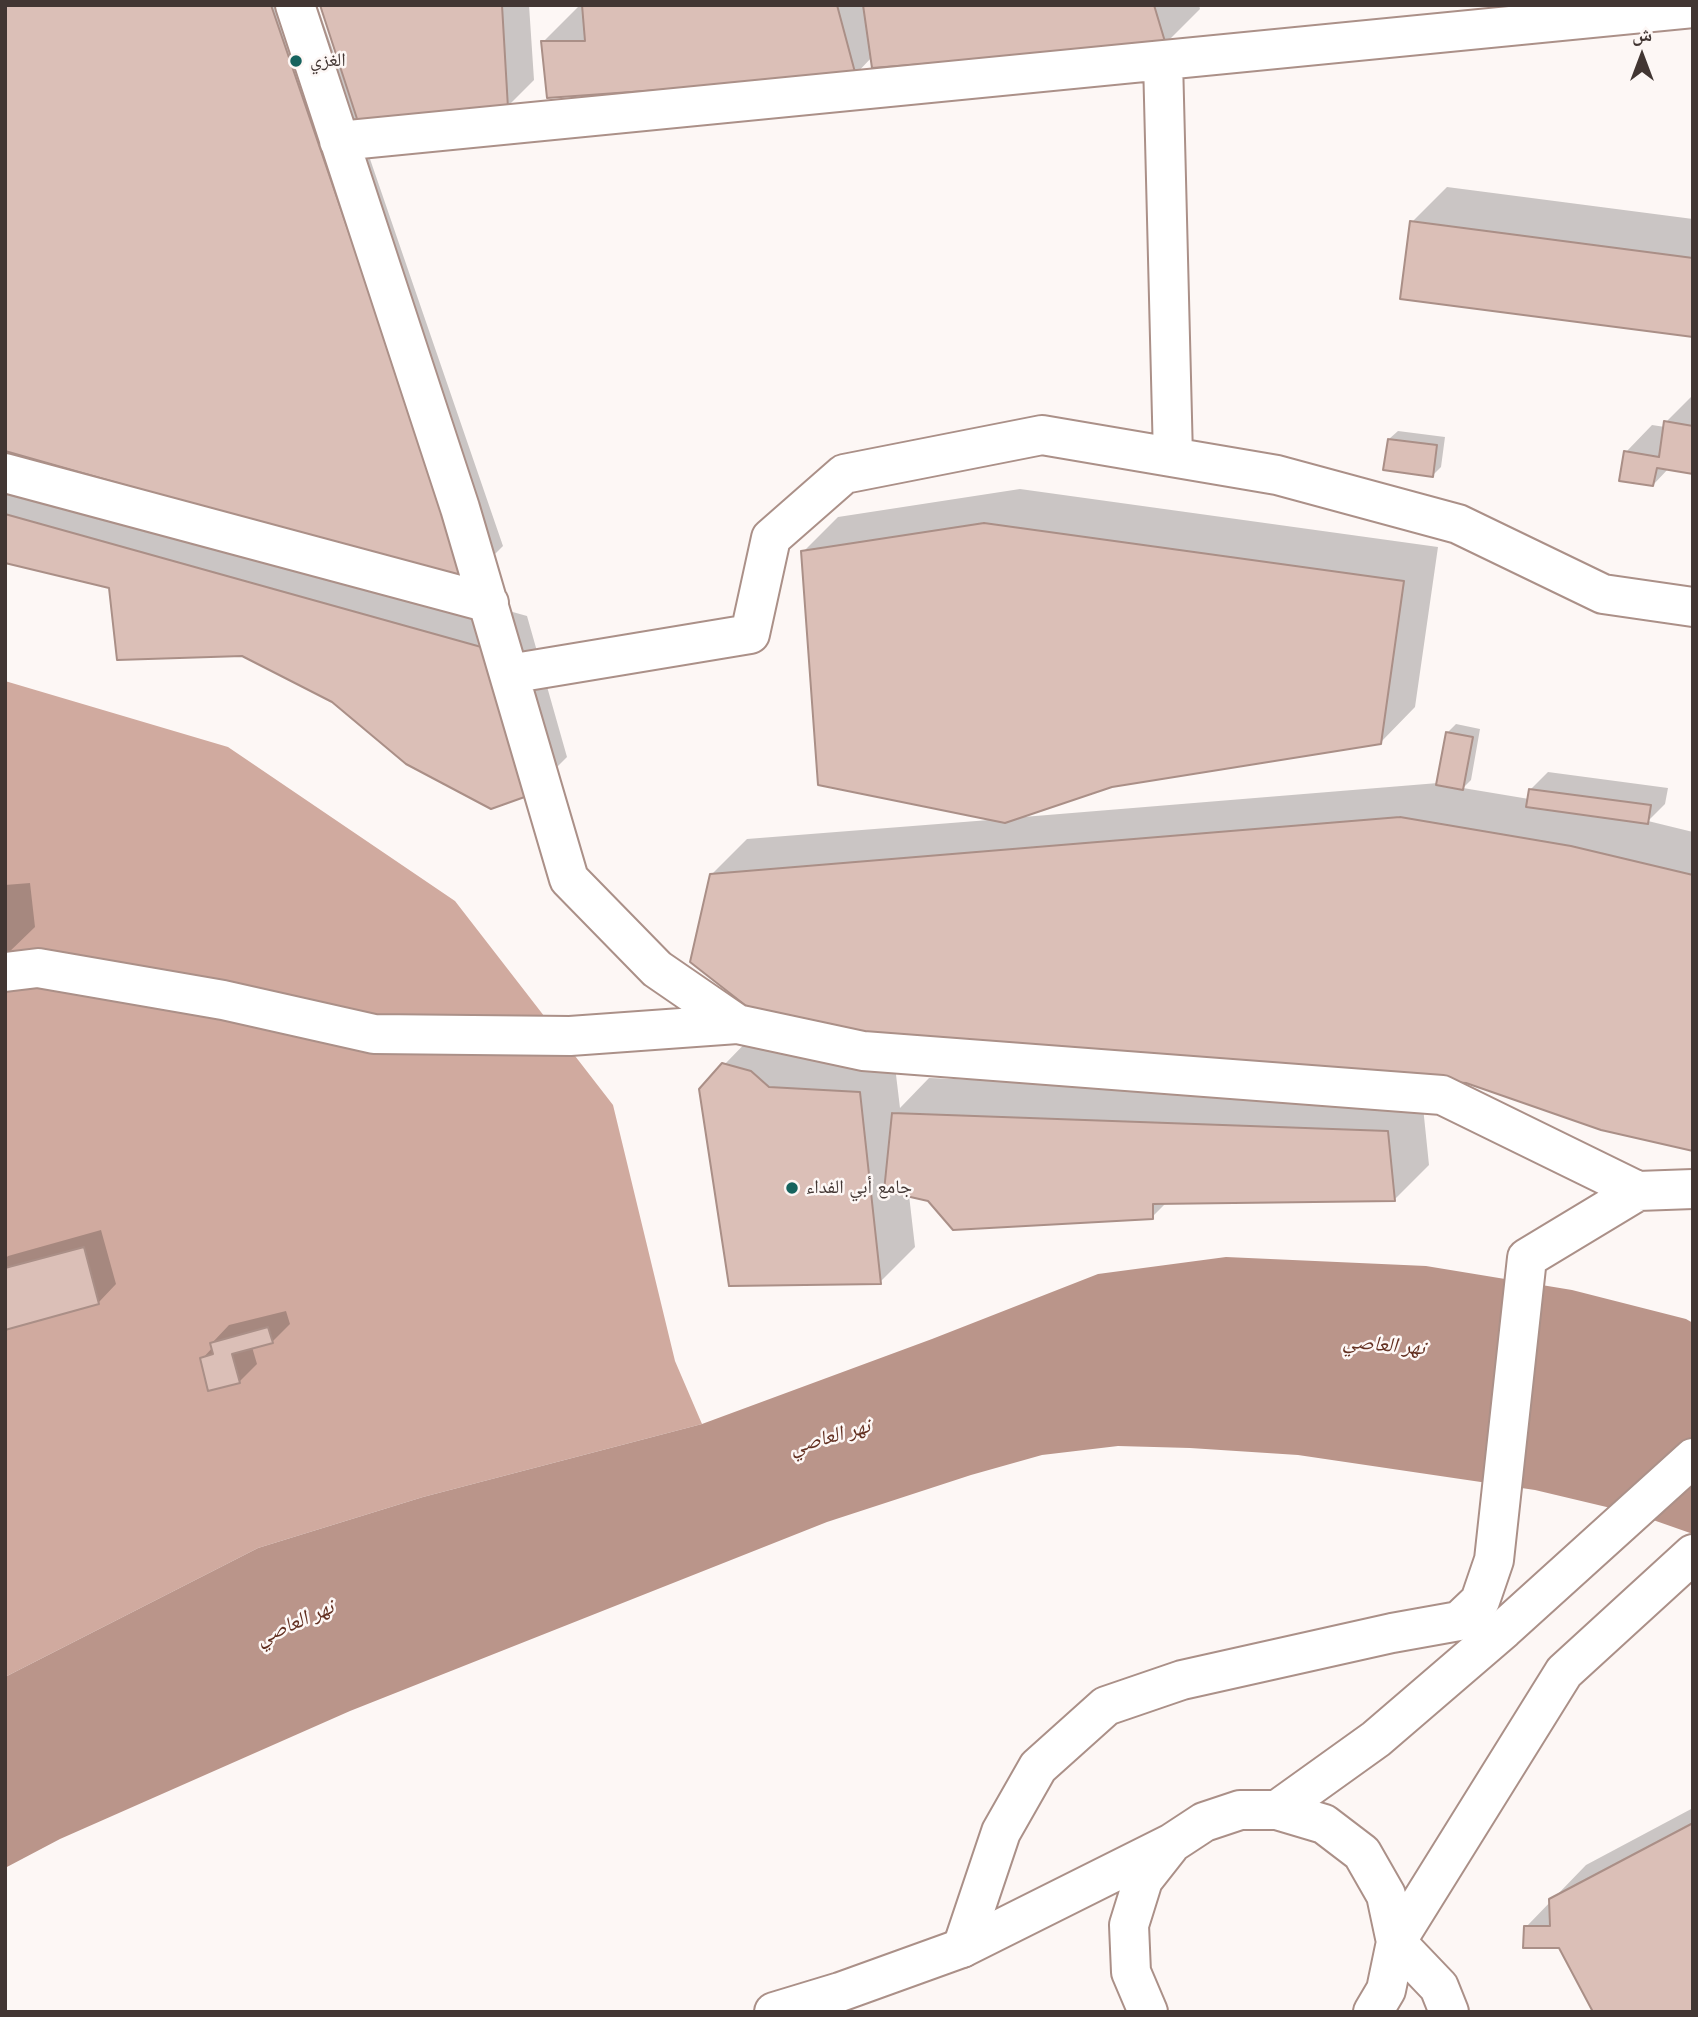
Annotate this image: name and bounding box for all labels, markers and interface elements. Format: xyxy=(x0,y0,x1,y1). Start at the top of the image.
north arrow xyxy=(1607,21,1677,91)
text: ش xyxy=(1632,23,1652,46)
place label: الغزي xyxy=(310,50,346,72)
marker: الغزي xyxy=(288,53,304,69)
place label: جامع أبي الفداء xyxy=(806,1177,912,1199)
marker: جامع أبي الفداء xyxy=(784,1180,800,1196)
water label: نهر العاصي xyxy=(1342,1329,1426,1361)
water label: نهر العاصي xyxy=(787,1414,873,1460)
water label: نهر العاصي xyxy=(252,1595,338,1651)

